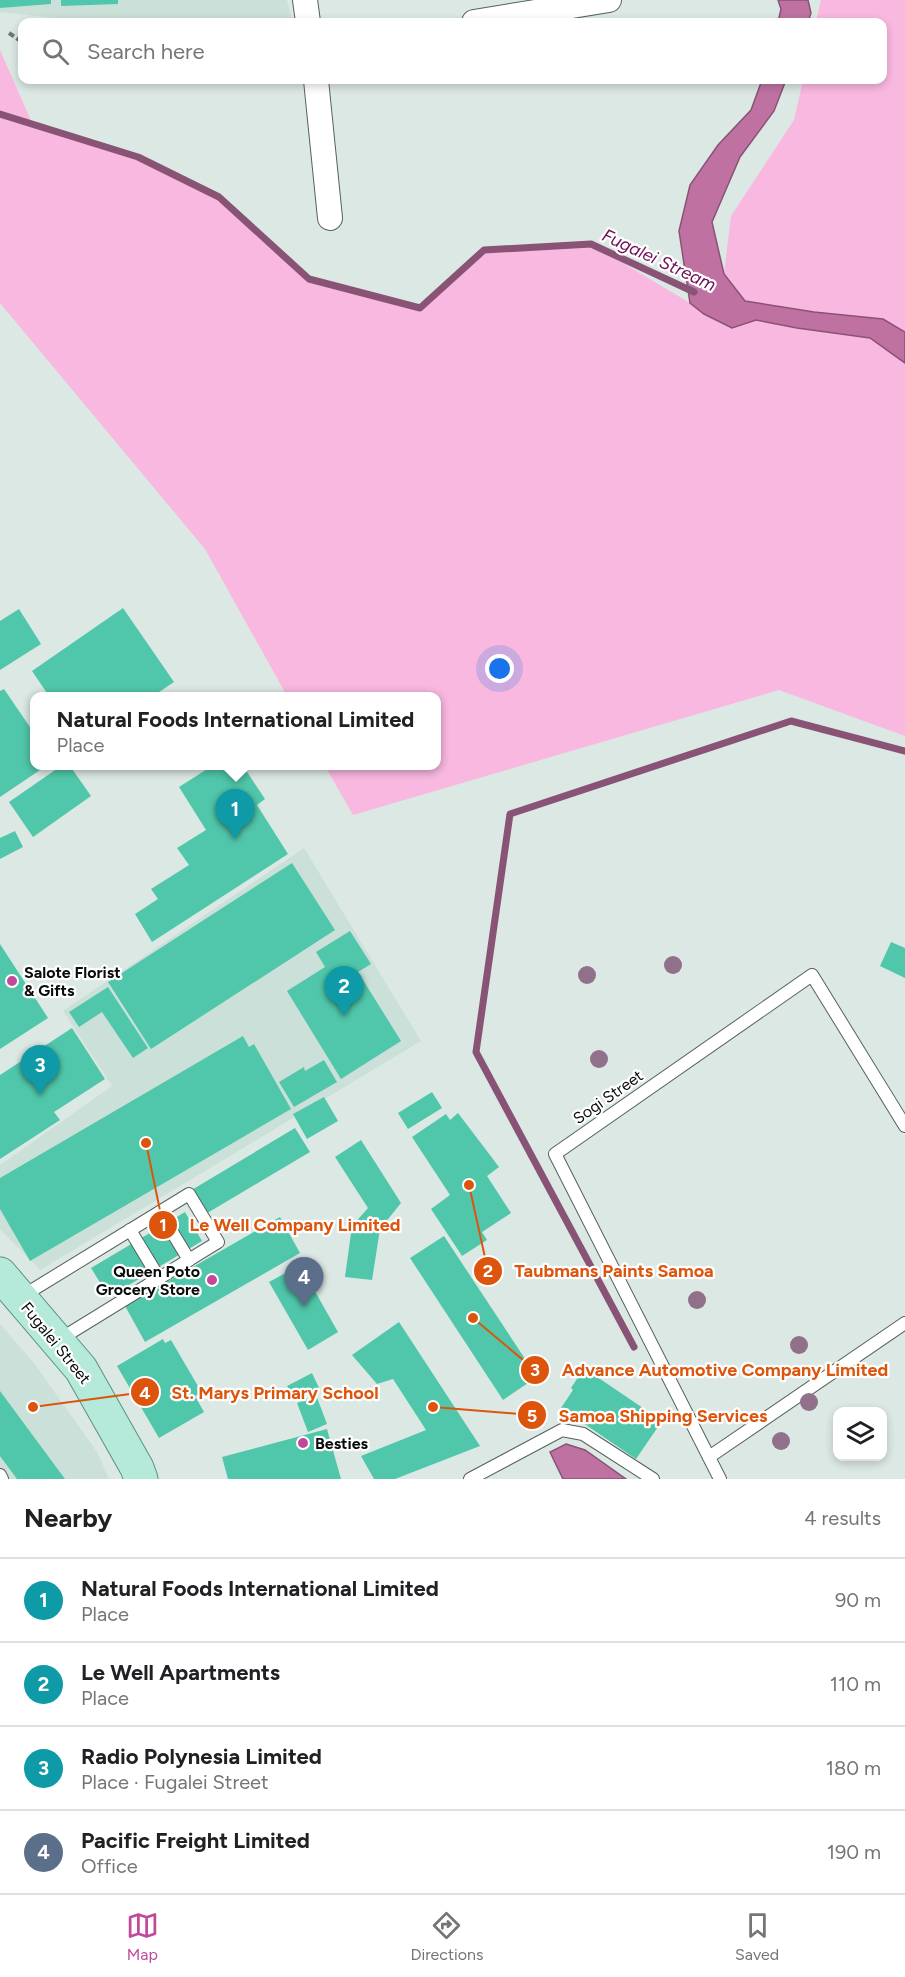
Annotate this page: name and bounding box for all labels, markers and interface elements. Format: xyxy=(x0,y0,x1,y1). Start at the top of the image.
search box xyxy=(18,18,887,84)
icon: search xyxy=(39,35,72,68)
text: Search here xyxy=(87,38,205,65)
water label: Fugalei Stream xyxy=(599,224,719,296)
your location xyxy=(485,654,514,683)
popup xyxy=(30,692,441,770)
text: Natural Foods International Limited xyxy=(57,706,414,733)
text: Place xyxy=(57,733,104,757)
pin: 1 xyxy=(216,790,254,839)
place label: Salote Florist & Gifts xyxy=(24,963,121,1000)
pin: 2 xyxy=(324,966,364,1016)
marker: Salote Florist & Gifts xyxy=(5,974,19,988)
pin: 3 xyxy=(20,1046,60,1095)
street label: Sogi Street xyxy=(569,1066,647,1128)
callout: Le Well Company Limited xyxy=(148,1207,412,1243)
text: 1 xyxy=(159,1214,167,1236)
text: Le Well Company Limited xyxy=(190,1214,400,1236)
callout: Taubmans Paints Samoa xyxy=(473,1253,726,1289)
pin: 4 xyxy=(284,1258,324,1307)
text: 2 xyxy=(483,1260,493,1282)
text: Taubmans Paints Samoa xyxy=(514,1260,714,1282)
place label: Queen Poto Grocery Store xyxy=(96,1262,200,1299)
marker: Queen Poto Grocery Store xyxy=(205,1273,219,1287)
street label: Fugalei Street xyxy=(17,1298,95,1388)
callout: Advance Automotive Company Limited xyxy=(520,1352,900,1388)
text: 3 xyxy=(530,1359,540,1381)
text: Advance Automotive Company Limited xyxy=(562,1359,888,1381)
callout: St. Marys Primary School xyxy=(130,1374,391,1410)
text: 4 xyxy=(139,1382,151,1404)
text: St. Marys Primary School xyxy=(171,1382,379,1404)
callout: Samoa Shipping Services xyxy=(517,1397,779,1433)
text: 5 xyxy=(527,1405,537,1427)
text: Samoa Shipping Services xyxy=(559,1405,768,1427)
map controls xyxy=(833,1407,887,1461)
button: layers xyxy=(833,1407,887,1461)
place label: Besties xyxy=(315,1434,369,1453)
marker: Besties xyxy=(296,1436,310,1450)
text: Nearby xyxy=(24,1502,112,1534)
text: 4 results xyxy=(804,1506,881,1530)
text: Natural Foods International Limited xyxy=(81,1575,439,1602)
text: 1 xyxy=(39,1588,48,1612)
text: 90 m xyxy=(835,1588,881,1612)
text: Place xyxy=(81,1602,129,1626)
text: Le Well Apartments xyxy=(81,1659,280,1686)
text: 2 xyxy=(38,1672,49,1696)
text: 110 m xyxy=(830,1672,881,1696)
text: Place xyxy=(81,1686,129,1710)
text: Radio Polynesia Limited xyxy=(81,1743,322,1770)
text: 3 xyxy=(38,1756,49,1780)
text: 180 m xyxy=(826,1756,881,1780)
text: Place · Fugalei Street xyxy=(81,1770,269,1794)
text: Pacific Freight Limited xyxy=(81,1827,310,1854)
text: 4 xyxy=(37,1840,50,1864)
text: 190 m xyxy=(827,1840,881,1864)
text: Office xyxy=(81,1854,138,1878)
tab: Map xyxy=(126,1909,159,1964)
tab: Directions xyxy=(410,1909,483,1964)
tab: Saved xyxy=(735,1909,779,1964)

